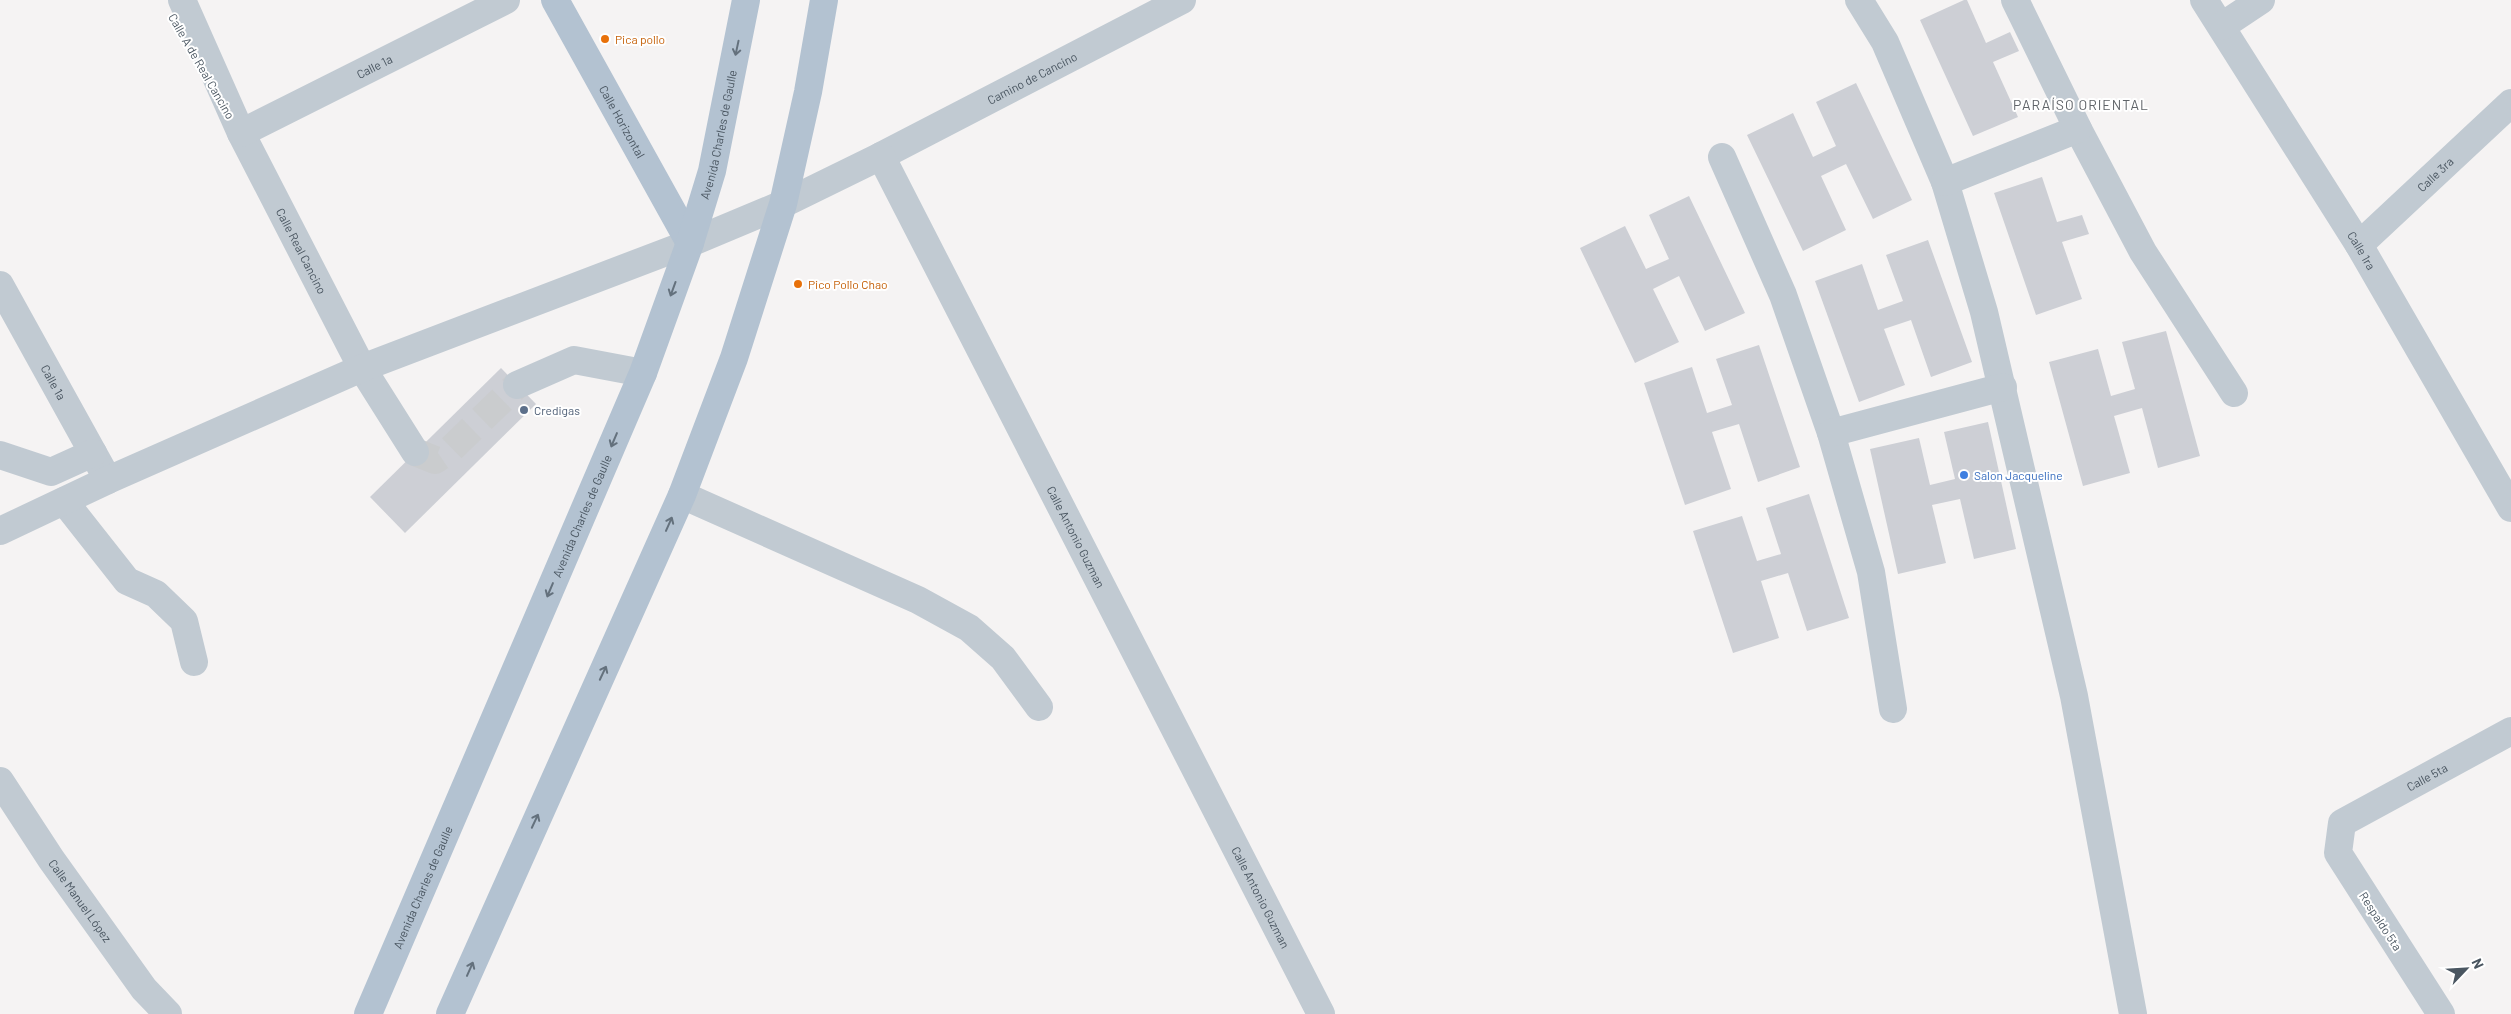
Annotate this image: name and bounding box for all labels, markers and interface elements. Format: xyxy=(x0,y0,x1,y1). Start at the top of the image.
street label: Calle A de Real Cancino xyxy=(166,11,238,121)
place label: Pica pollo xyxy=(615,32,665,46)
marker: Pica pollo xyxy=(599,33,611,45)
one-way arrow xyxy=(732,40,742,56)
street label: Camino de Cancino xyxy=(985,49,1079,107)
street label: Calle 1a xyxy=(354,51,394,81)
street label: Avenida Charles de Gaulle xyxy=(697,69,739,201)
street label: Calle Horizontal xyxy=(597,83,648,160)
district label: PARAÍSO ORIENTAL xyxy=(2013,96,2149,113)
street label: Calle 3ra xyxy=(2414,154,2456,194)
street label: Calle Real Cancino xyxy=(274,206,330,296)
street label: Calle 1ra xyxy=(2345,228,2379,272)
place label: Pico Pollo Chao xyxy=(808,277,888,291)
marker: Pico Pollo Chao xyxy=(792,278,804,290)
one-way arrow xyxy=(668,281,677,296)
street label: Calle 1a xyxy=(38,362,69,402)
place label: Credigas xyxy=(534,403,580,417)
marker: Credigas xyxy=(518,404,530,416)
one-way arrow xyxy=(609,433,618,448)
street label: Avenida Charles de Gaulle xyxy=(549,452,614,579)
place label: Salon Jacqueline xyxy=(1974,468,2063,482)
marker: Salon Jacqueline xyxy=(1958,469,1970,481)
street label: Calle Antonio Guzman xyxy=(1044,484,1108,590)
one-way arrow xyxy=(666,517,675,532)
one-way arrow xyxy=(545,582,555,597)
one-way arrow xyxy=(598,666,608,681)
street label: Calle 5ta xyxy=(2404,760,2450,794)
one-way arrow xyxy=(531,813,541,828)
street label: Avenida Charles de Gaulle xyxy=(390,824,455,951)
street label: Calle Antonio Guzman xyxy=(1229,844,1293,950)
street label: Calle Manuel López xyxy=(46,856,115,944)
street label: Respaldo 5ta xyxy=(2357,889,2405,953)
north arrow xyxy=(2441,944,2491,994)
text: N xyxy=(2469,955,2488,971)
one-way arrow xyxy=(465,962,475,977)

